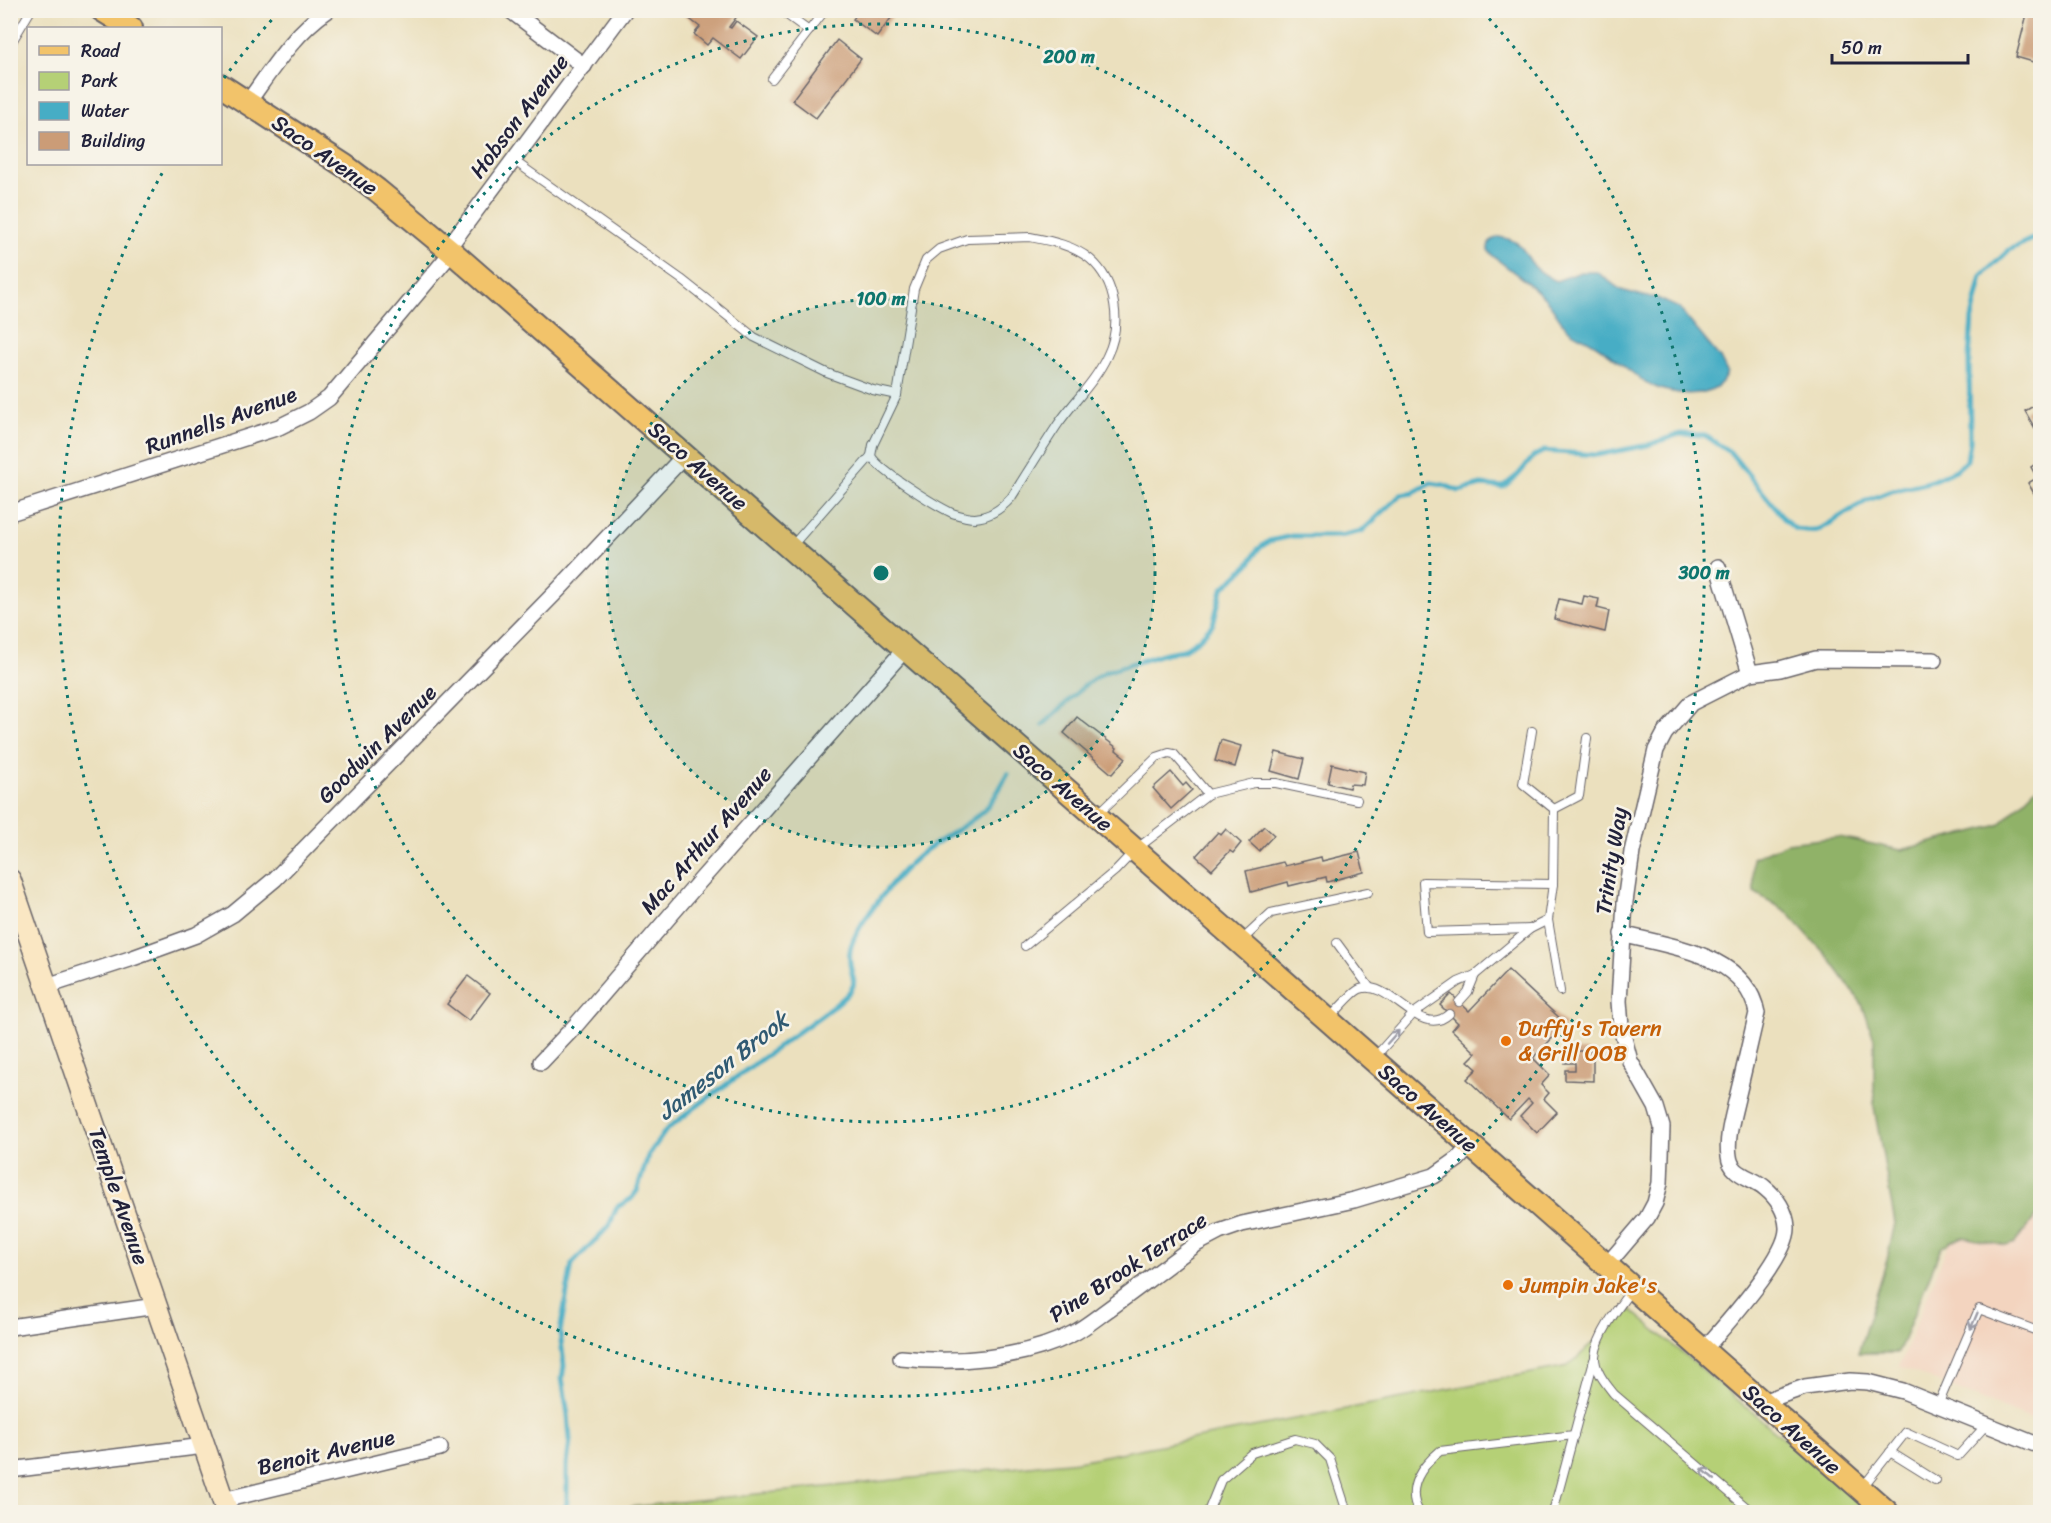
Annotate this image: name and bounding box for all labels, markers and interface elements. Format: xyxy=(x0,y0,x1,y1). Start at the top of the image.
legend xyxy=(27,27,222,165)
scale bar xyxy=(1832,27,1968,65)
text: 50 m xyxy=(1841,32,1882,64)
text: Road xyxy=(81,35,121,67)
text: 200 m xyxy=(1042,41,1095,73)
street label: Hobson Avenue xyxy=(459,45,579,187)
text: Park xyxy=(81,65,118,97)
text: Water xyxy=(81,95,130,127)
street label: Saco Avenue xyxy=(263,104,387,206)
text: Building xyxy=(81,125,145,157)
text: 100 m xyxy=(857,283,906,315)
street label: Runnells Avenue xyxy=(140,374,303,465)
street label: Saco Avenue xyxy=(639,411,757,521)
text: 300 m xyxy=(1677,557,1730,589)
centre of rings xyxy=(871,563,891,583)
street label: Goodwin Avenue xyxy=(308,674,447,813)
street label: Saco Avenue xyxy=(1004,732,1122,842)
street label: Mac Arthur Avenue xyxy=(630,757,782,923)
street label: Trinity Way xyxy=(1583,804,1639,918)
water label: Jameson Brook xyxy=(648,999,801,1131)
place label: Duffy's Tavern & Grill OOB xyxy=(1518,1009,1662,1073)
one-way arrow xyxy=(1386,1029,1400,1044)
marker: Duffy's Tavern & Grill OOB xyxy=(1499,1034,1513,1048)
street label: Saco Avenue xyxy=(1369,1053,1487,1163)
street label: Temple Avenue xyxy=(77,1122,161,1270)
street label: Pine Brook Terrace xyxy=(1041,1201,1215,1333)
place label: Jumpin Jake's xyxy=(1519,1266,1658,1305)
marker: Jumpin Jake's xyxy=(1501,1278,1515,1292)
one-way arrow xyxy=(1968,1312,1979,1330)
street label: Saco Avenue xyxy=(1733,1373,1851,1485)
street label: Benoit Avenue xyxy=(253,1417,399,1487)
one-way arrow xyxy=(1700,1468,1716,1481)

